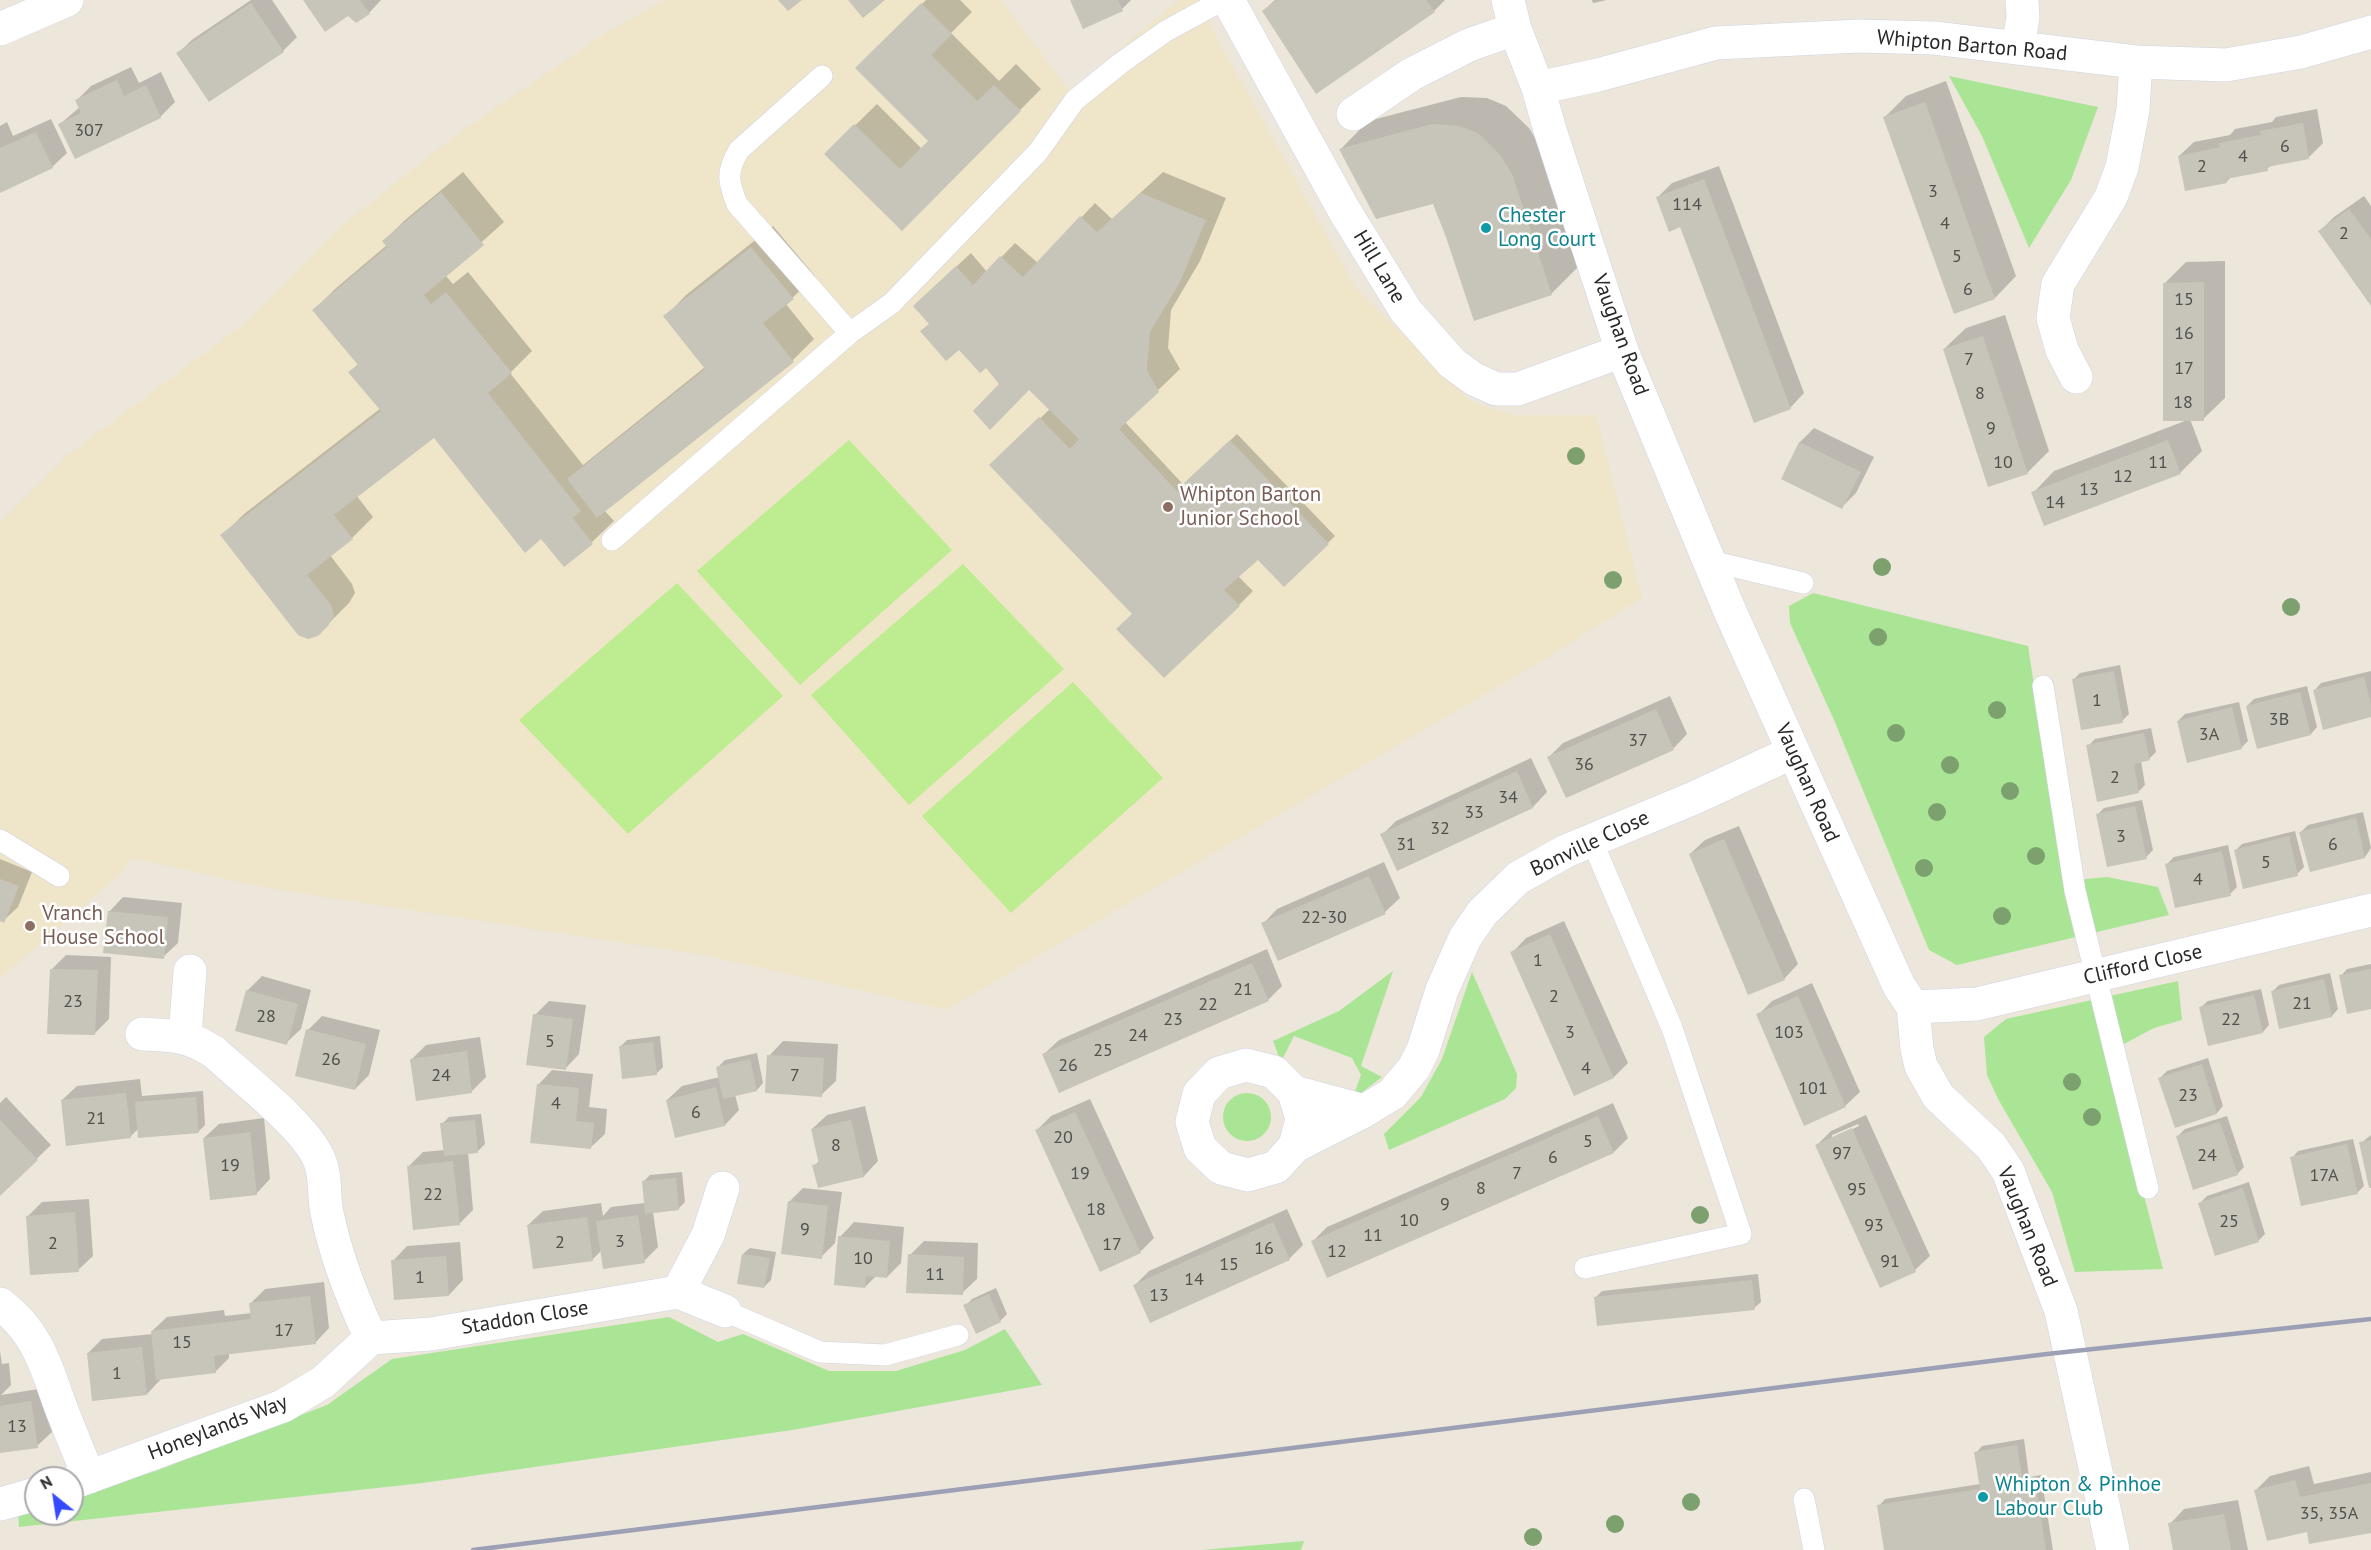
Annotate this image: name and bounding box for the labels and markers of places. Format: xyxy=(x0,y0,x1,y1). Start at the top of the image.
place label: Chester Long Court xyxy=(1498,203,1596,253)
marker: Chester Long Court xyxy=(1479,221,1493,235)
place label: Whipton Barton Junior School xyxy=(1180,482,1321,532)
marker: Whipton Barton Junior School xyxy=(1161,500,1175,514)
place label: Vranch House School xyxy=(42,901,165,951)
marker: Vranch House School xyxy=(23,919,37,933)
place label: Whipton & Pinhoe Labour Club xyxy=(1995,1472,2161,1522)
marker: Whipton & Pinhoe Labour Club xyxy=(1976,1490,1990,1504)

